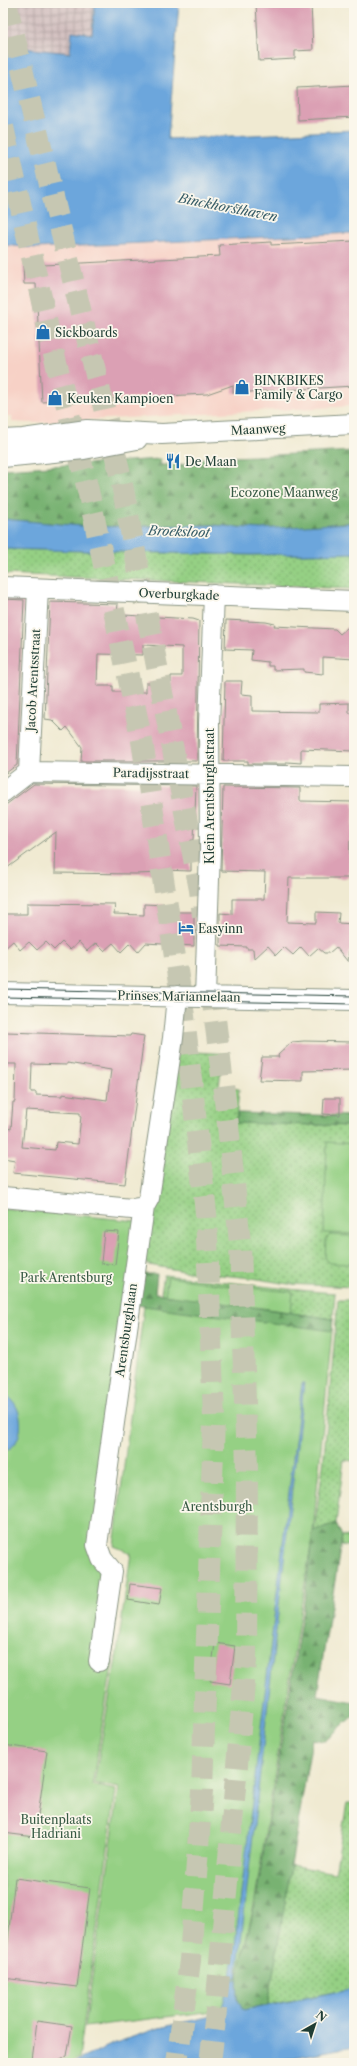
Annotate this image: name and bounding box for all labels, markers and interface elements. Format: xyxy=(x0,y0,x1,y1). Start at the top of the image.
water label: Binckhorsthaven xyxy=(176,189,279,224)
shop icon: Sickboards xyxy=(34,323,52,341)
place label: Sickboards xyxy=(55,325,117,340)
place label: BINKBIKES Family & Cargo xyxy=(254,373,343,402)
shop icon: BINKBIKES Family & Cargo xyxy=(233,378,251,396)
shop icon: Keuken Kampioen xyxy=(46,389,64,407)
place label: Keuken Kampioen xyxy=(67,391,174,406)
street label: Maanweg xyxy=(230,420,286,438)
restaurant icon: De Maan xyxy=(164,452,182,470)
place label: De Maan xyxy=(185,454,237,469)
park label: Ecozone Maanweg xyxy=(230,485,338,500)
water label: Broeksloot xyxy=(147,522,212,540)
street label: Overburgkade xyxy=(138,585,220,603)
street label: Jacob Arentsstraat xyxy=(23,628,43,734)
street label: Klein Arentsburghstraat xyxy=(202,727,217,864)
street label: Paradijsstraat xyxy=(113,765,190,781)
hotel icon: Easyinn xyxy=(177,919,195,937)
place label: Easyinn xyxy=(198,921,244,936)
street label: Prinses Mariannelaan xyxy=(117,987,241,1005)
park label: Park Arentsburg xyxy=(20,1270,113,1285)
street label: Arentsburghlaan xyxy=(112,1282,140,1379)
park label: Arentsburgh xyxy=(181,1499,253,1514)
park label: Buitenplaats Hadriani xyxy=(21,1812,92,1841)
north arrow xyxy=(295,2004,335,2044)
text: N xyxy=(313,2008,330,2025)

